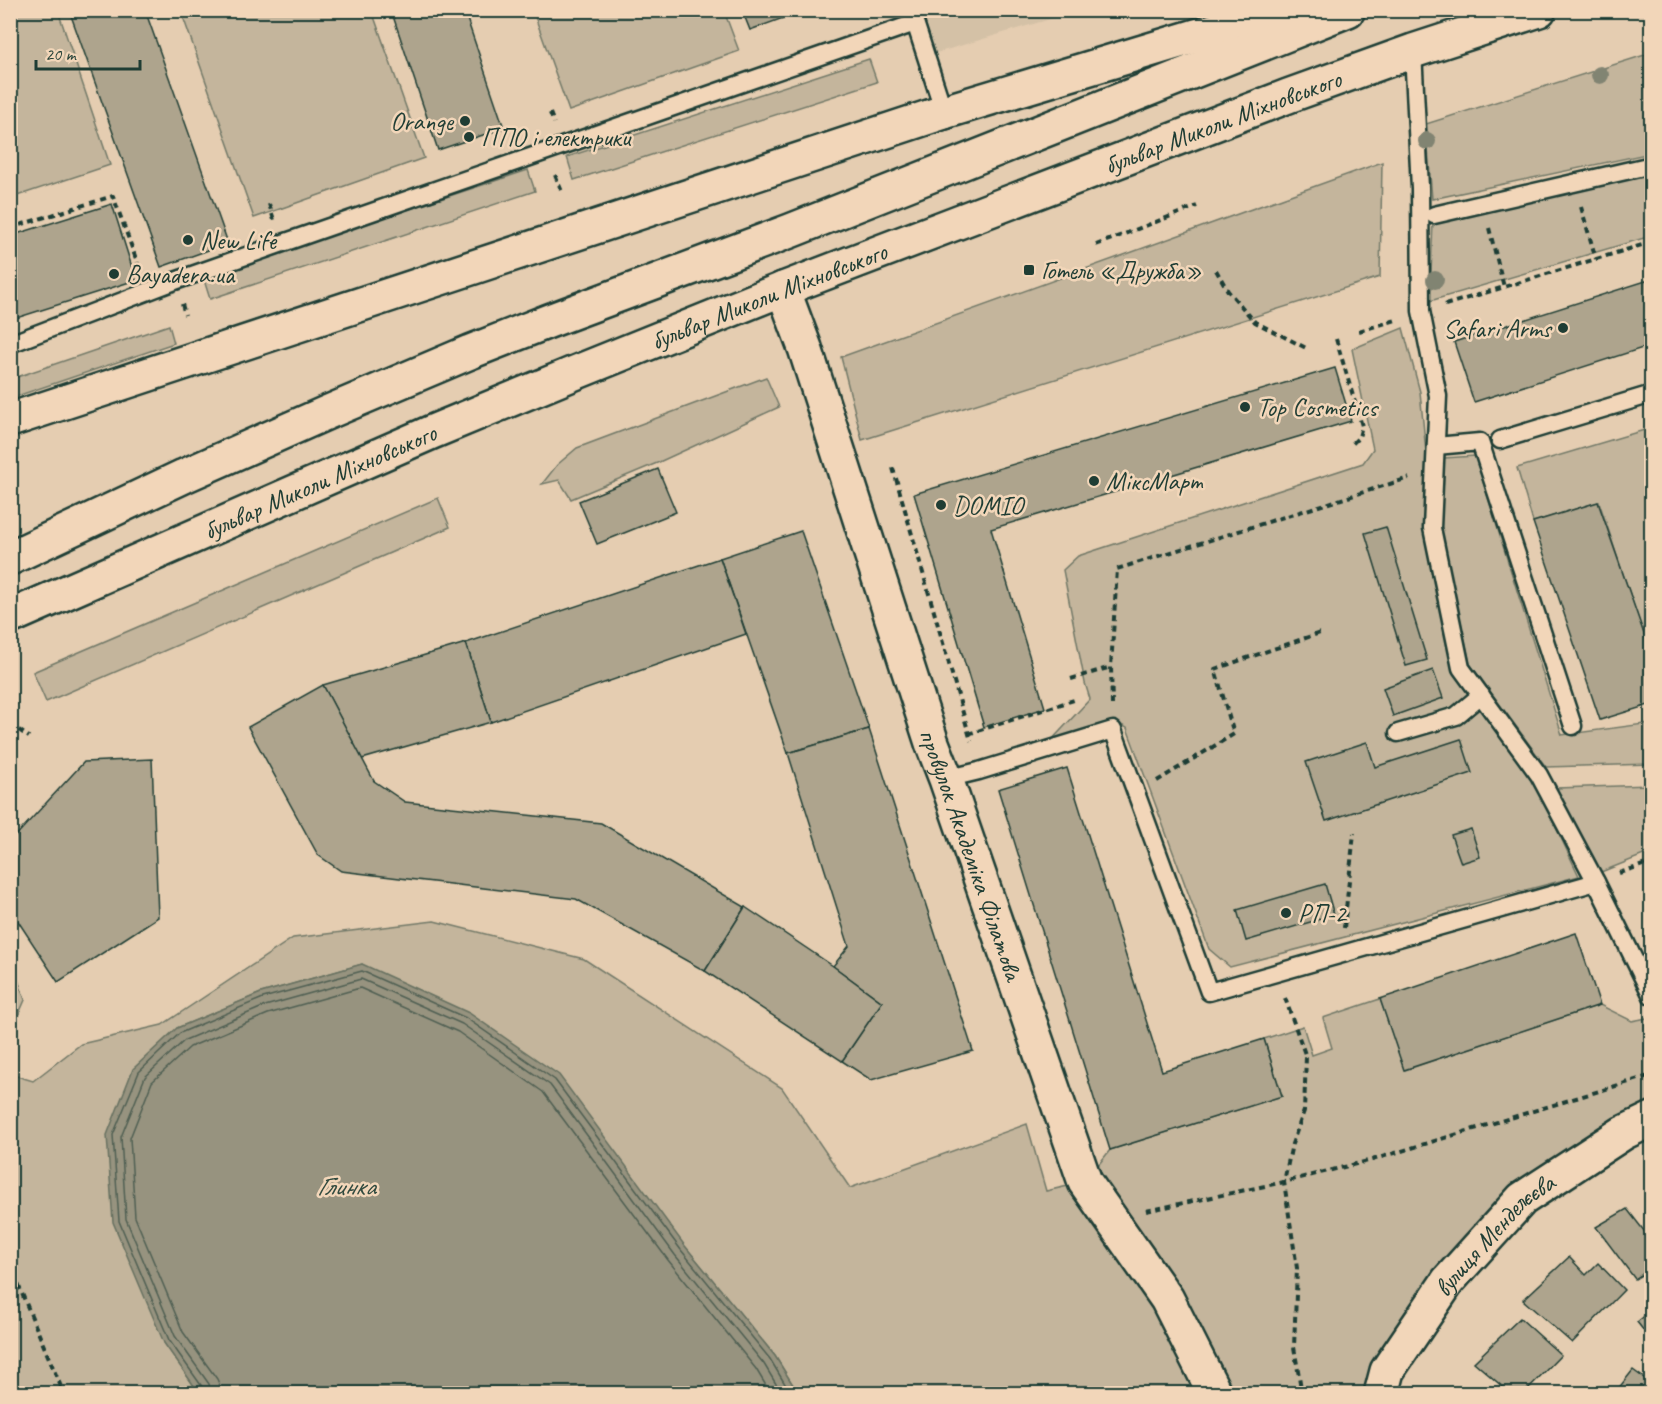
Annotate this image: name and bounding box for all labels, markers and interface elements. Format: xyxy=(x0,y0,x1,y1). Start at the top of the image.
scale bar xyxy=(36,33,140,71)
text: 20 m xyxy=(45,43,78,65)
street label: бульвар Миколи Міхновського xyxy=(1099,61,1347,181)
place label: Orange xyxy=(390,105,455,138)
marker: Orange xyxy=(458,114,472,128)
place label: ППО і електрики xyxy=(481,121,632,154)
marker: ППО і електрики xyxy=(462,130,476,144)
place label: New Life xyxy=(200,224,278,257)
marker: New Life xyxy=(181,233,195,247)
street label: бульвар Миколи Міхновського xyxy=(646,234,893,357)
place label: Готель «Дружба» xyxy=(1041,254,1202,287)
place label: Bayadera.ua xyxy=(126,258,236,291)
marker: Готель «Дружба» xyxy=(1022,263,1036,277)
marker: Bayadera.ua xyxy=(107,267,121,281)
place label: Safari Arms xyxy=(1443,312,1553,345)
marker: Safari Arms xyxy=(1556,321,1570,335)
place label: Top Cosmetics xyxy=(1257,391,1379,424)
marker: Top Cosmetics xyxy=(1238,400,1252,414)
street label: бульвар Миколи Міхновського xyxy=(198,415,443,547)
place label: МіксМарт xyxy=(1106,465,1203,498)
marker: МіксМарт xyxy=(1087,474,1101,488)
place label: DOMIO xyxy=(953,489,1026,522)
marker: DOMIO xyxy=(934,498,948,512)
street label: провулок Академіка Філатова xyxy=(912,724,1031,987)
place label: РП-2 xyxy=(1298,897,1348,930)
marker: РП-2 xyxy=(1279,906,1293,920)
street label: вулиця Менделєєва xyxy=(1426,1165,1562,1303)
water label: Глинка xyxy=(317,1169,377,1203)

